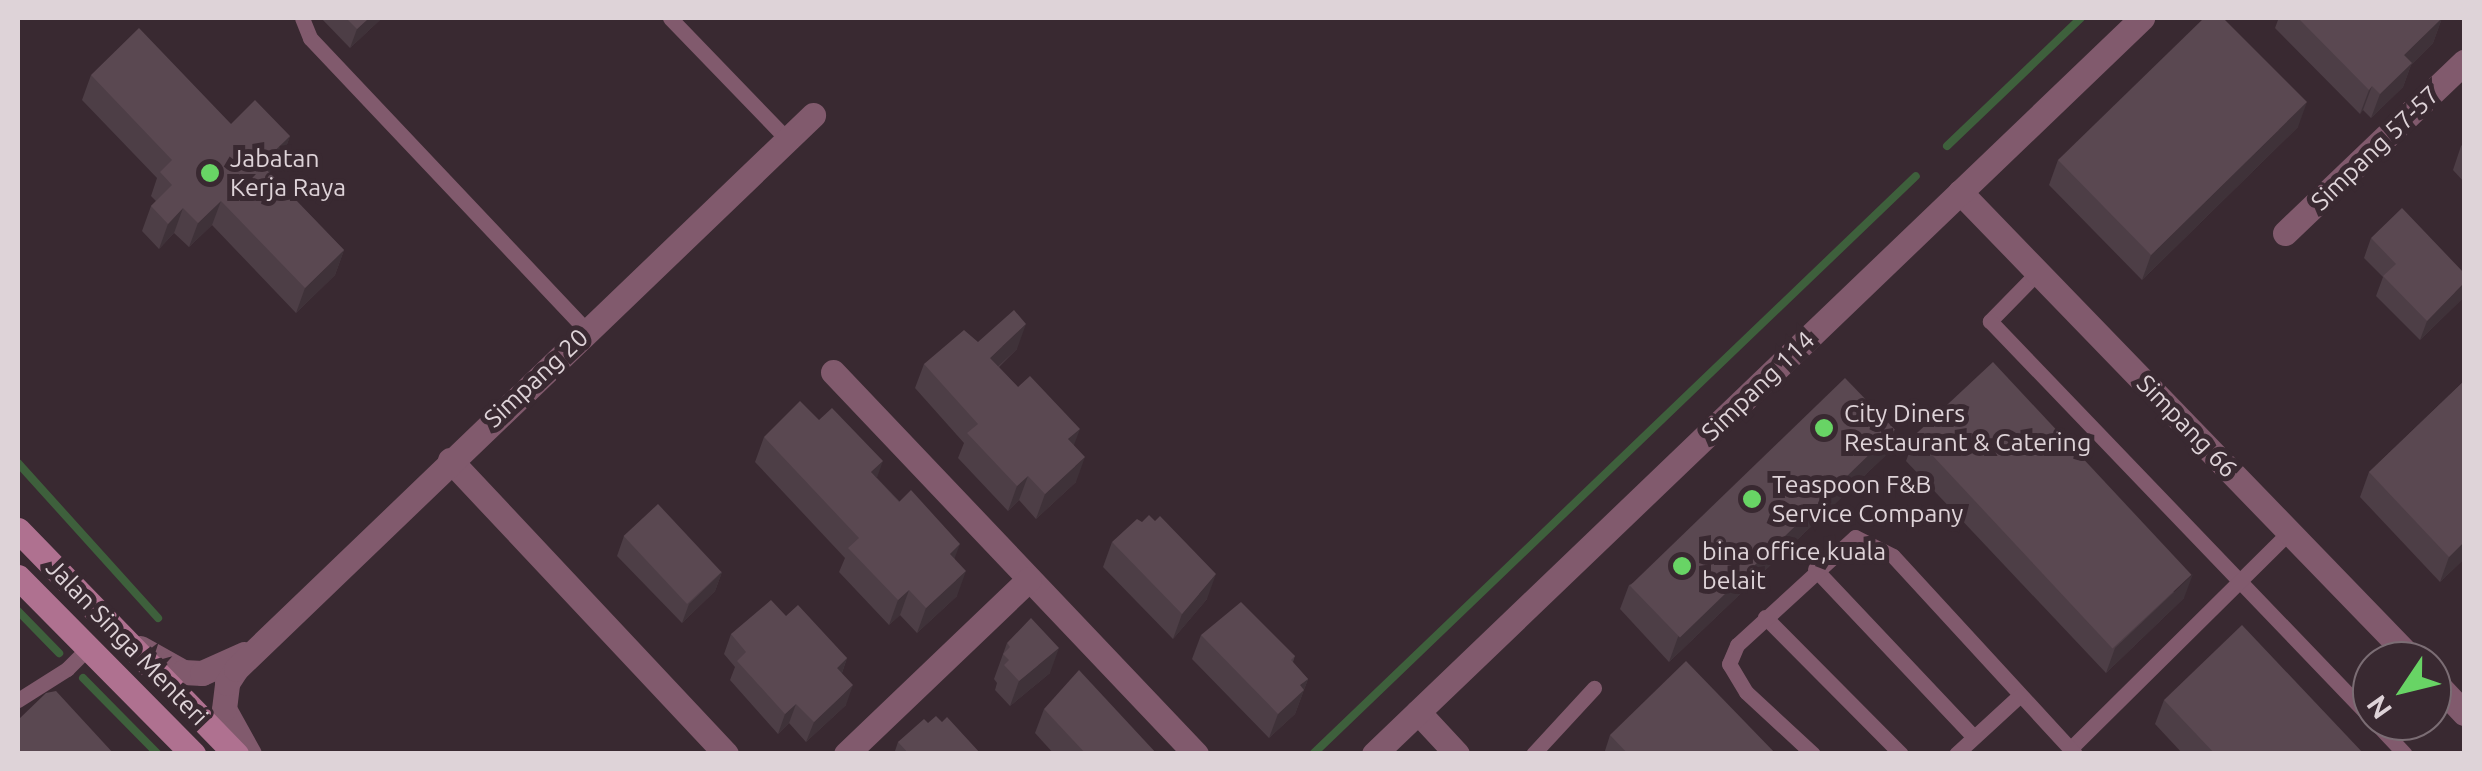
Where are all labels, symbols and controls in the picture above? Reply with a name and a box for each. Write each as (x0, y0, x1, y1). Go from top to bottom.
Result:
street label: Simpang 57-57 (2305, 79, 2445, 217)
place label: Jabatan Kerja Raya (230, 144, 346, 203)
marker: Jabatan Kerja Raya (199, 162, 221, 184)
street label: Simpang 20 (478, 322, 594, 434)
street label: Simpang 114 (1695, 325, 1821, 447)
street label: Simpang 66 (2131, 369, 2243, 483)
place label: City Diners Restaurant & Catering (1844, 399, 2091, 458)
marker: City Diners Restaurant & Catering (1813, 417, 1835, 439)
place label: Teaspoon F&B Service Company (1772, 470, 1963, 529)
marker: Teaspoon F&B Service Company (1741, 488, 1763, 510)
place label: bina office,kuala belait (1702, 537, 1886, 596)
street label: Jalan Singa Menteri (40, 552, 214, 732)
marker: bina office,kuala belait (1671, 555, 1693, 577)
north arrow (2352, 641, 2452, 741)
text: N (2360, 690, 2397, 725)

